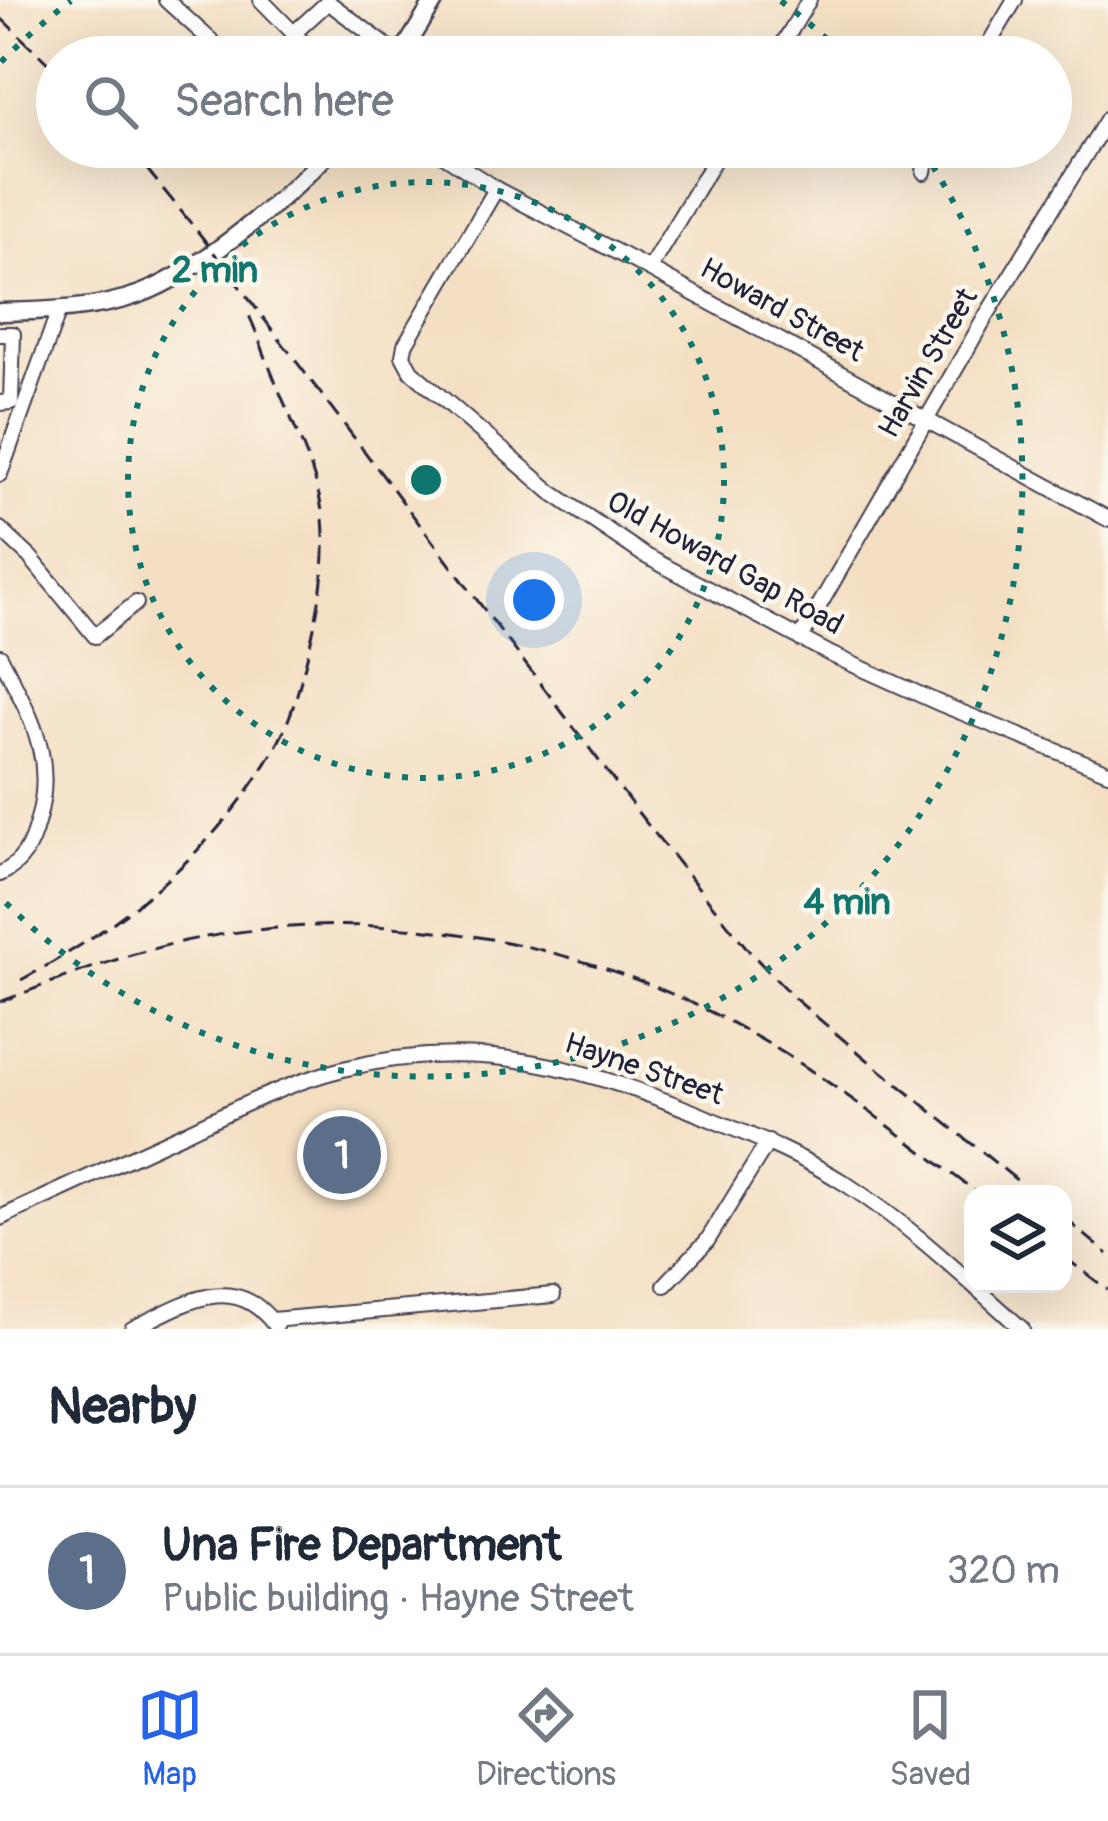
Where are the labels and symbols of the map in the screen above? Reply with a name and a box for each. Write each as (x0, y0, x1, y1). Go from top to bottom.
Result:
text: 2 min (172, 248, 258, 293)
street label: Howard Street (694, 250, 871, 371)
street label: Harvin Street (870, 281, 986, 445)
centre of rings (405, 459, 447, 501)
street label: Old Howard Gap Road (600, 483, 850, 643)
your location (504, 570, 564, 630)
text: 4 min (803, 880, 891, 925)
street label: Hayne Street (560, 1025, 729, 1114)
pin: 1 (303, 1110, 381, 1200)

